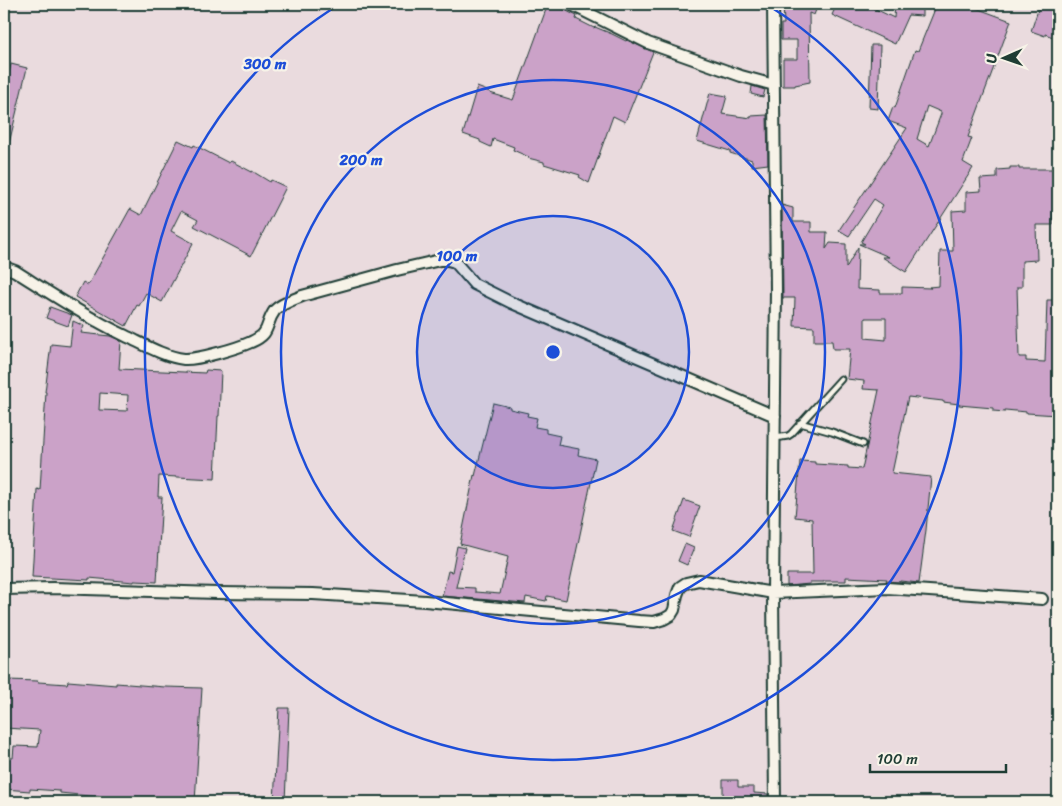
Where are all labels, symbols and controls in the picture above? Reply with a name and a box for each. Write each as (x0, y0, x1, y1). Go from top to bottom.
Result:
north arrow (980, 32, 1030, 82)
text: 300 m (243, 51, 287, 77)
text: U (979, 53, 1004, 64)
text: 200 m (338, 147, 383, 173)
text: 100 m (437, 243, 478, 269)
centre of rings (544, 343, 562, 361)
scale bar (870, 741, 1006, 773)
text: 100 m (877, 746, 918, 772)

